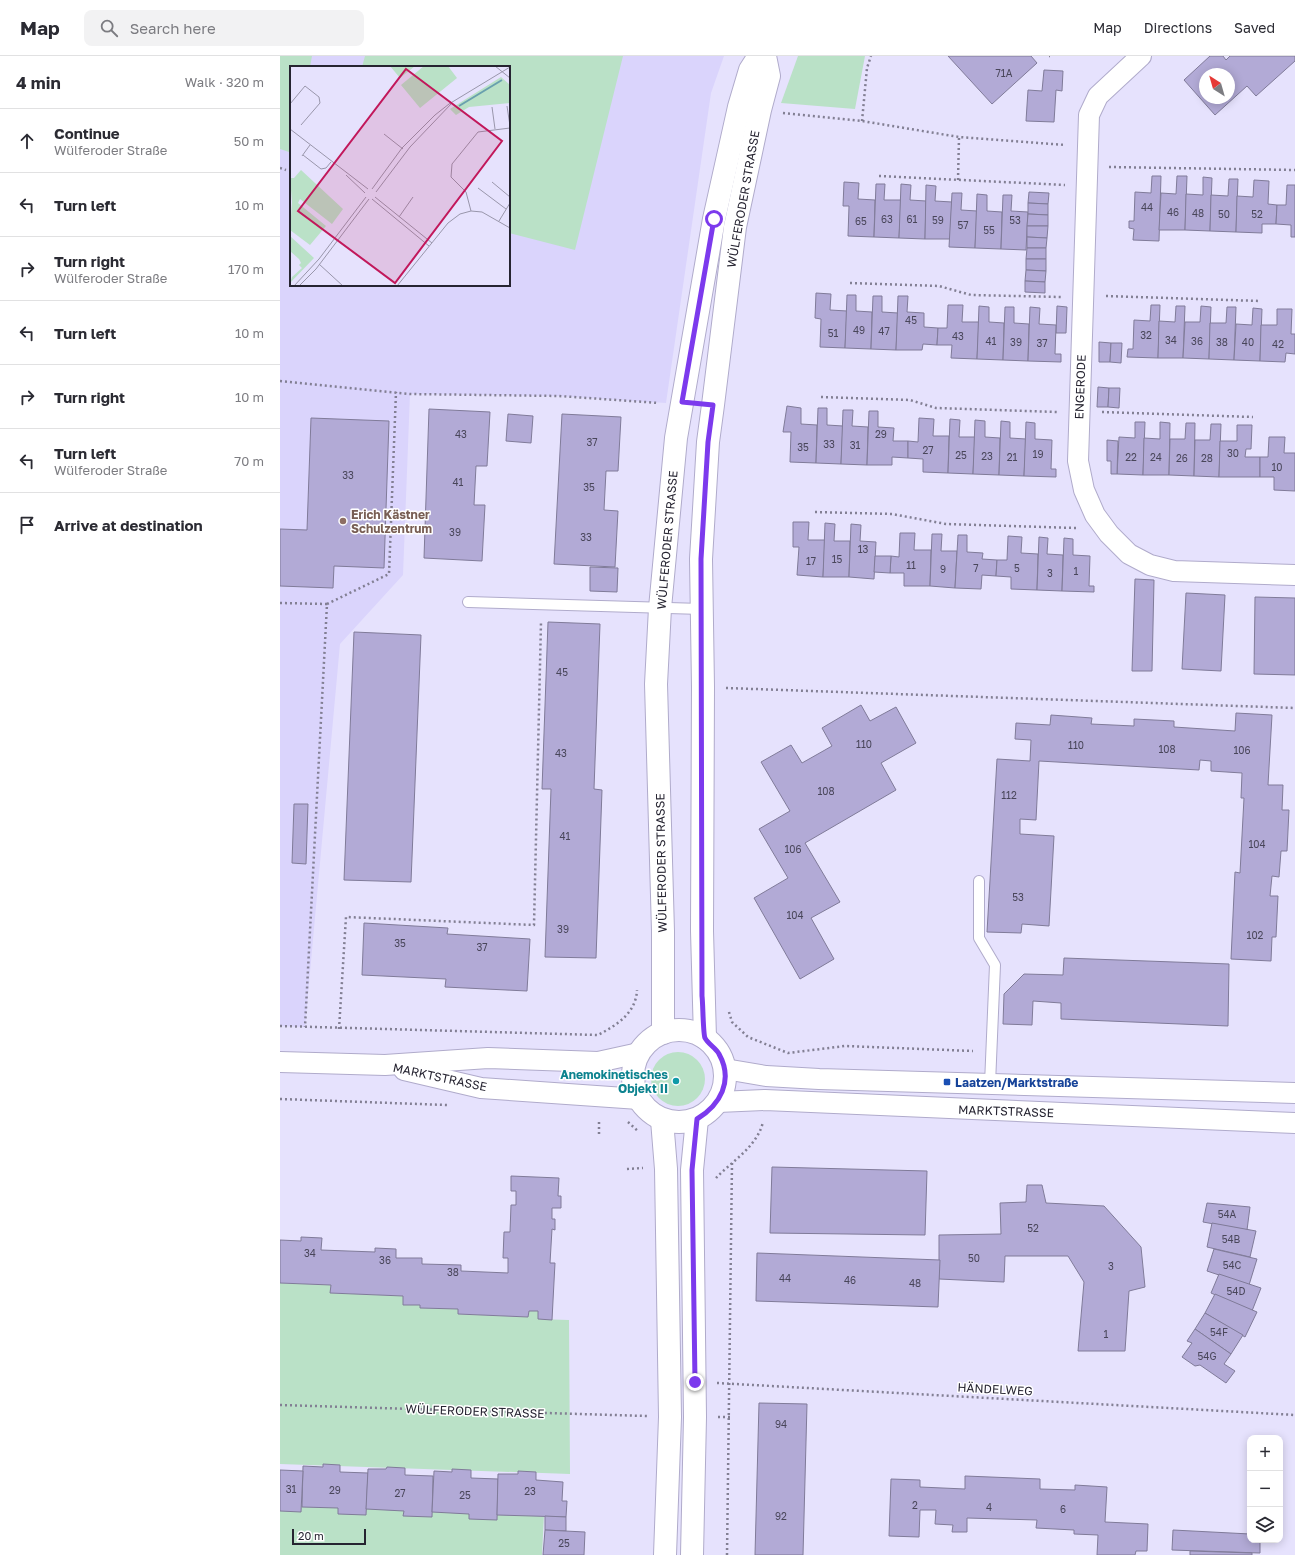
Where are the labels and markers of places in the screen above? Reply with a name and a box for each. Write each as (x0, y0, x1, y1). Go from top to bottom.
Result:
place label: Erich Kästner Schulzentrum (351, 507, 432, 536)
marker: Erich Kästner Schulzentrum (338, 516, 348, 526)
place label: Anemokinetisches Objekt II (560, 1067, 668, 1096)
place label: Laatzen/Marktstraße (955, 1075, 1078, 1090)
marker: Anemokinetisches Objekt II (671, 1076, 681, 1086)
marker: Laatzen/Marktstraße (942, 1077, 952, 1087)

